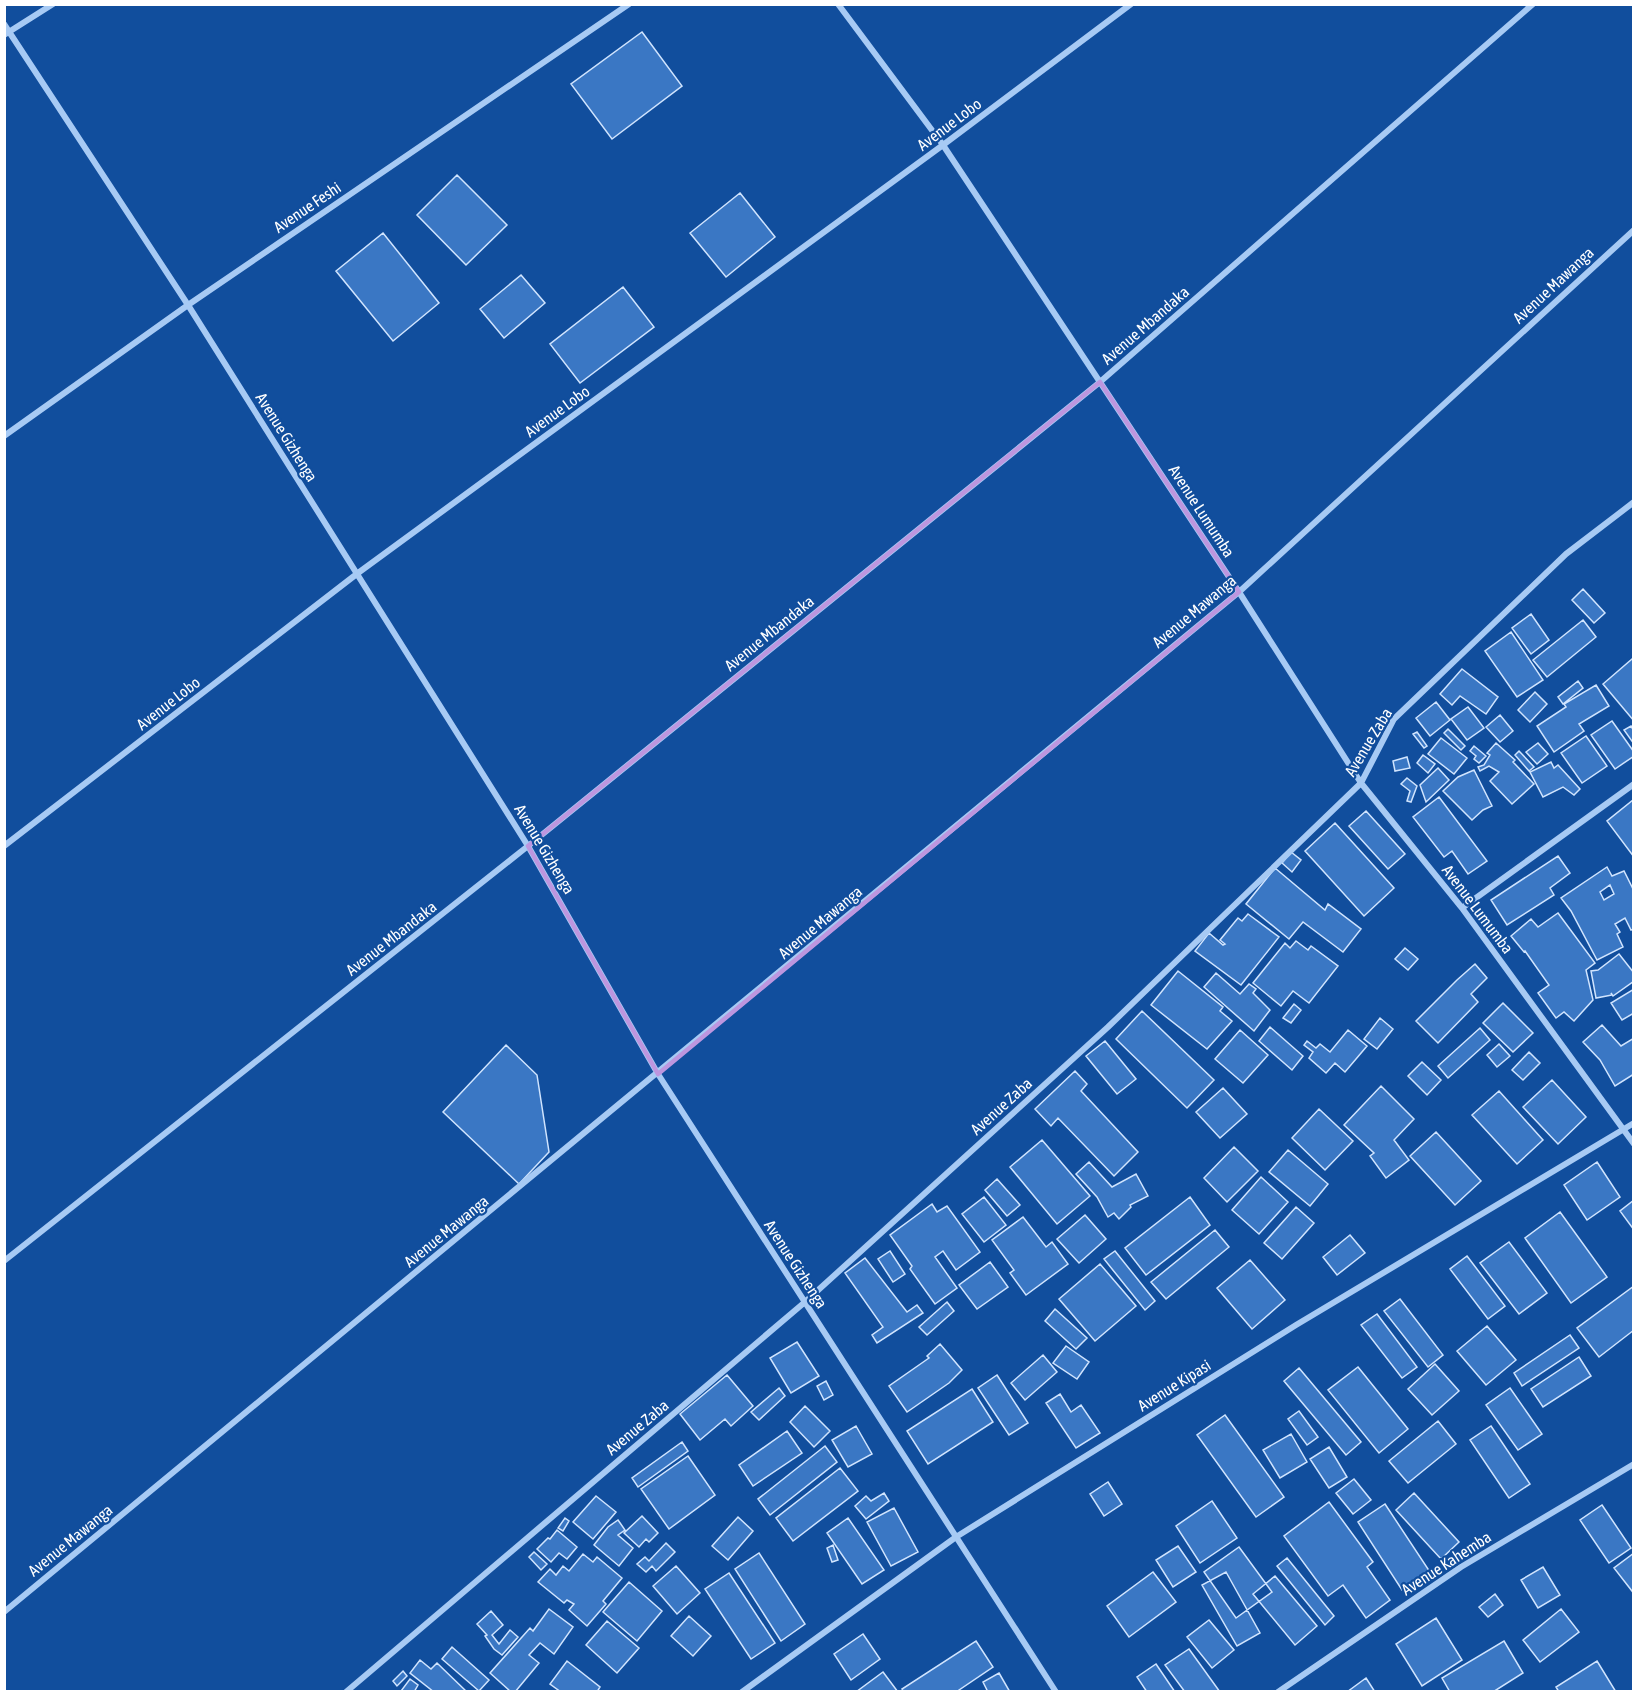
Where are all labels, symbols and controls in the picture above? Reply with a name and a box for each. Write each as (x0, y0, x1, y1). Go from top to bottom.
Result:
street label: Avenue Lobo (914, 94, 984, 154)
street label: Avenue Feshi (270, 178, 344, 236)
street label: Avenue Mawanga (1509, 243, 1598, 328)
street label: Avenue Mbandaka (1098, 282, 1192, 368)
street label: Avenue Lobo (521, 382, 593, 440)
street label: Avenue Gizhenga (252, 389, 321, 485)
street label: Avenue Lumumba (1166, 462, 1238, 560)
street label: Avenue Mawanga (1149, 571, 1240, 652)
street label: Avenue Mbandaka (721, 592, 817, 674)
street label: Avenue Lobo (133, 673, 203, 733)
street label: Avenue Zaba (1341, 705, 1395, 779)
street label: Avenue Gizhenga (510, 801, 579, 898)
street label: Avenue Lumumba (1439, 861, 1517, 957)
street label: Avenue Mawanga (775, 882, 866, 963)
street label: Avenue Mbandaka (342, 897, 440, 979)
street label: Avenue Zaba (967, 1074, 1035, 1138)
street label: Avenue Mawanga (400, 1192, 492, 1271)
street label: Avenue Gizhenga (760, 1217, 831, 1312)
street label: Avenue Kipasi (1134, 1356, 1214, 1415)
street label: Avenue Zaba (602, 1396, 672, 1458)
street label: Avenue Mawanga (24, 1501, 116, 1580)
street label: Avenue Kahemba (1398, 1527, 1494, 1599)

